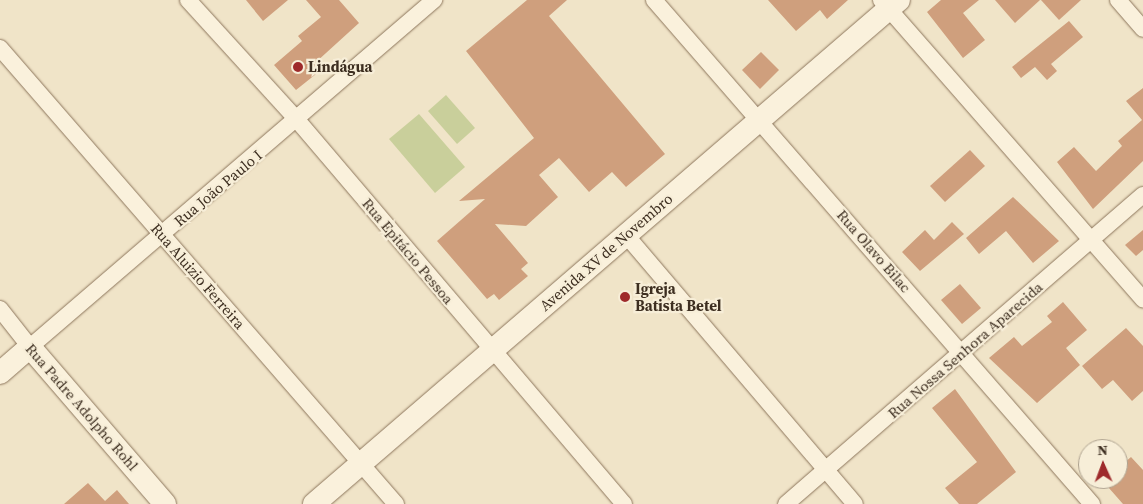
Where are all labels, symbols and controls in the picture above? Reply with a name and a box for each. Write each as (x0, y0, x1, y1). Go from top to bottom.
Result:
place label: Lindágua (308, 58, 373, 76)
marker: Lindágua (292, 61, 304, 73)
street label: Rua João Paulo I (170, 146, 266, 230)
street label: Avenida XV de Novembro (536, 189, 676, 315)
street label: Rua Epitácio Pessoa (359, 194, 457, 308)
street label: Rua Olavo Bilac (833, 206, 915, 296)
street label: Rua Aluizio Ferreira (147, 219, 249, 333)
street label: Rua Nossa Senhora Aparecida (884, 278, 1046, 422)
place label: Igreja Batista Betel (635, 279, 722, 314)
marker: Igreja Batista Betel (619, 291, 631, 303)
street label: Rua Padre Adolpho Rohl (22, 340, 142, 474)
north arrow (1078, 439, 1128, 489)
text: N (1097, 440, 1108, 460)

